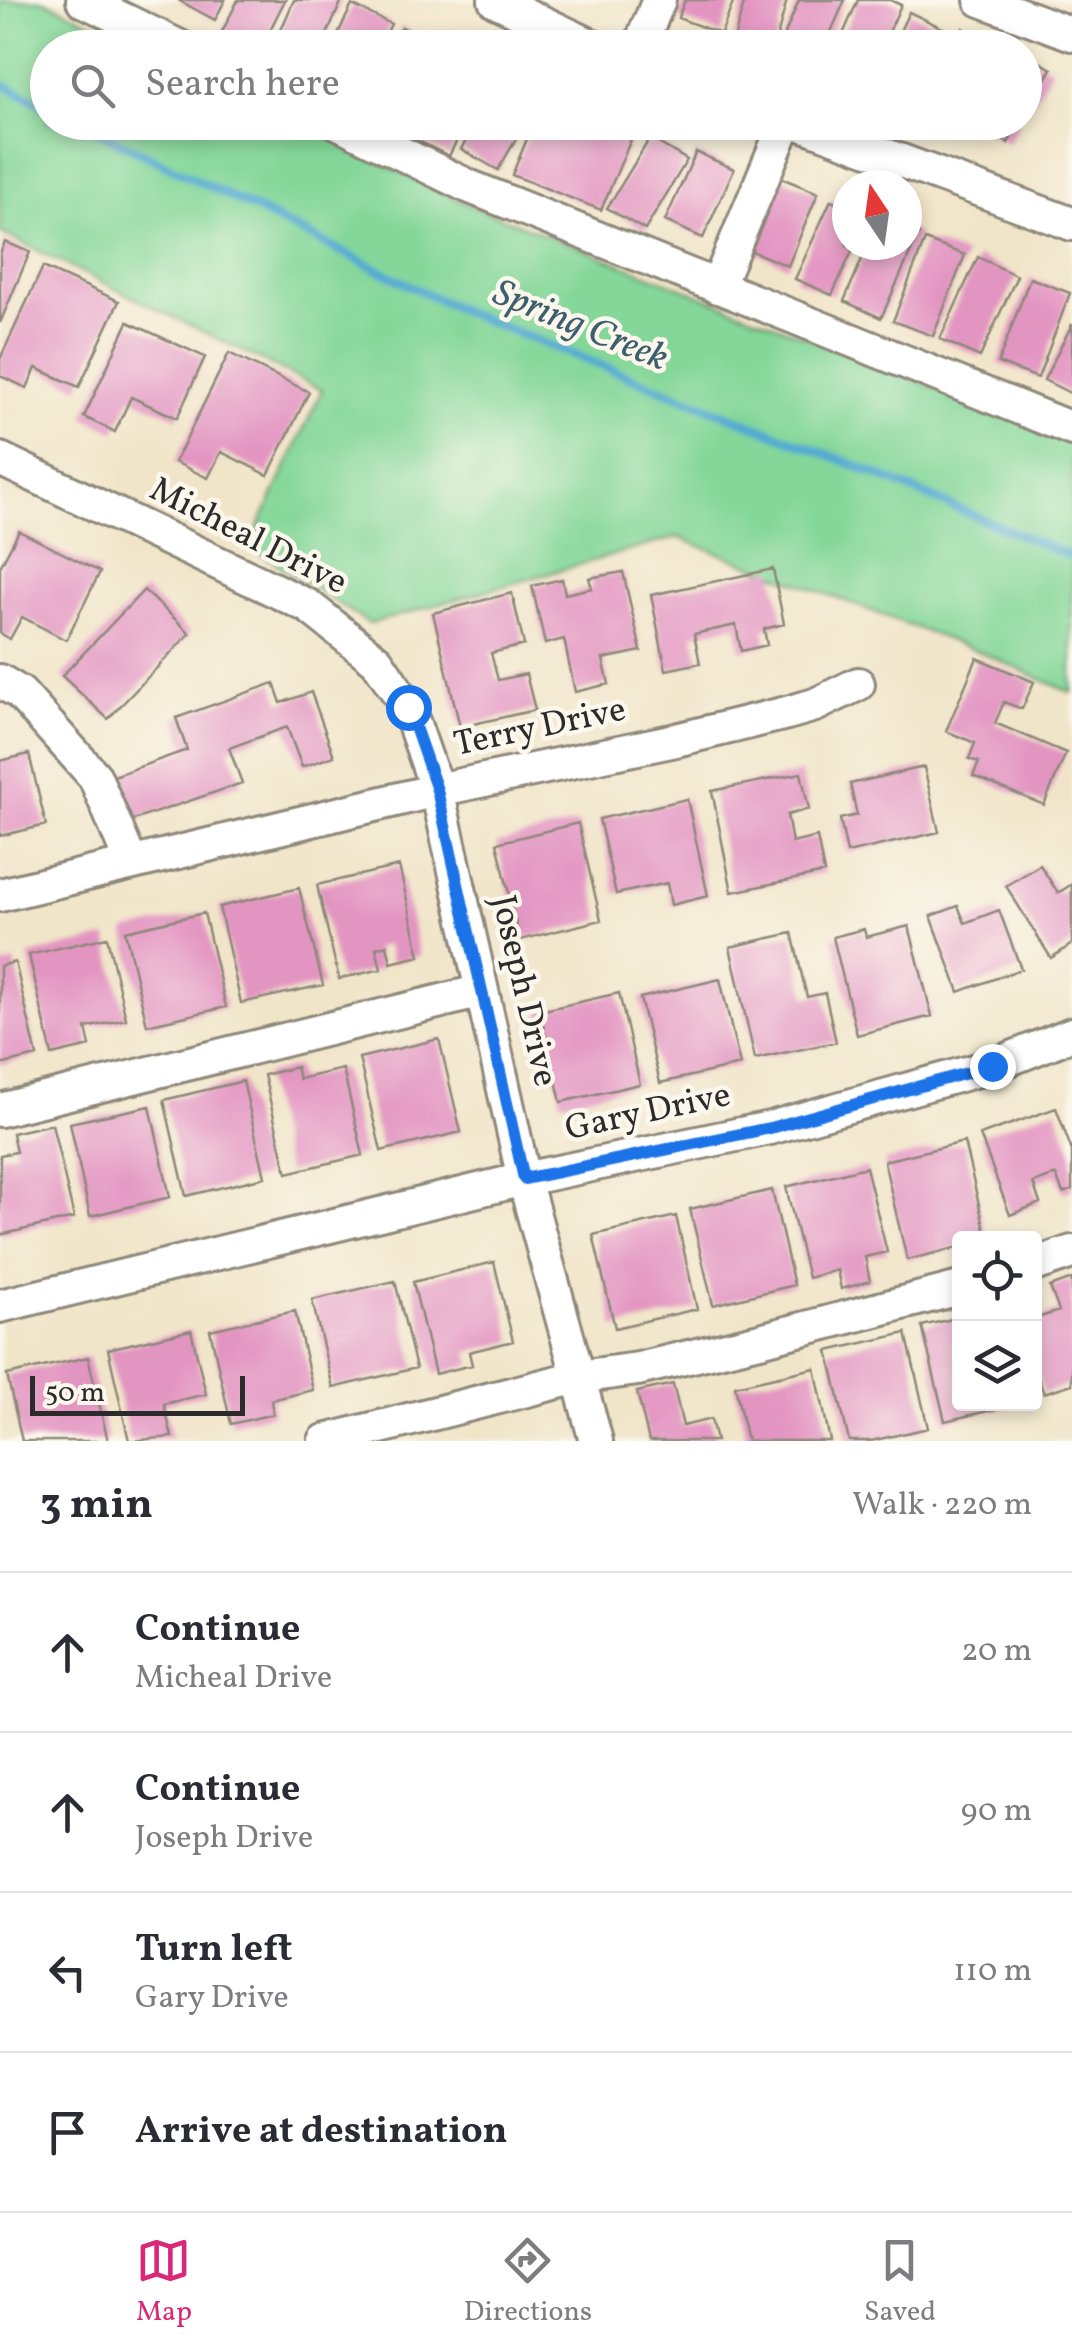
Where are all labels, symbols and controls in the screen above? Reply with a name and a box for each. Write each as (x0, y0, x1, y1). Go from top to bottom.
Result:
search box (30, 30, 1042, 140)
icon: search (65, 58, 120, 113)
text: Search here (145, 59, 340, 112)
north arrow (832, 170, 922, 260)
water label: Spring Creek (484, 268, 676, 386)
street label: Micheal Drive (141, 467, 355, 607)
route start (386, 685, 432, 731)
street label: Terry Drive (450, 686, 630, 770)
street label: Joseph Drive (478, 891, 568, 1091)
route end (970, 1044, 1016, 1090)
street label: Gary Drive (561, 1072, 735, 1154)
map controls (952, 1231, 1042, 1411)
button: locate (952, 1231, 1042, 1321)
button: layers (952, 1321, 1042, 1411)
scale bar (30, 1371, 245, 1416)
text: 50 m (45, 1374, 105, 1413)
text: 3 min (40, 1477, 153, 1536)
text: Walk · 220 m (852, 1484, 1032, 1528)
text: Continue (135, 1604, 300, 1657)
icon: ahead (40, 1625, 95, 1680)
text: 20 m (961, 1630, 1032, 1674)
text: Micheal Drive (135, 1657, 332, 1701)
text: Continue (135, 1764, 300, 1817)
icon: ahead (40, 1785, 95, 1840)
text: 90 m (961, 1790, 1032, 1834)
text: Joseph Drive (135, 1817, 313, 1861)
text: Turn left (135, 1924, 292, 1977)
icon: left (40, 1945, 95, 2000)
text: 110 m (953, 1950, 1032, 1994)
text: Gary Drive (135, 1977, 289, 2021)
icon: arrive (40, 2105, 95, 2160)
text: Arrive at destination (135, 2106, 508, 2159)
tab: Map (136, 2233, 192, 2332)
tab: Directions (464, 2233, 592, 2332)
tab: Saved (864, 2233, 936, 2332)

